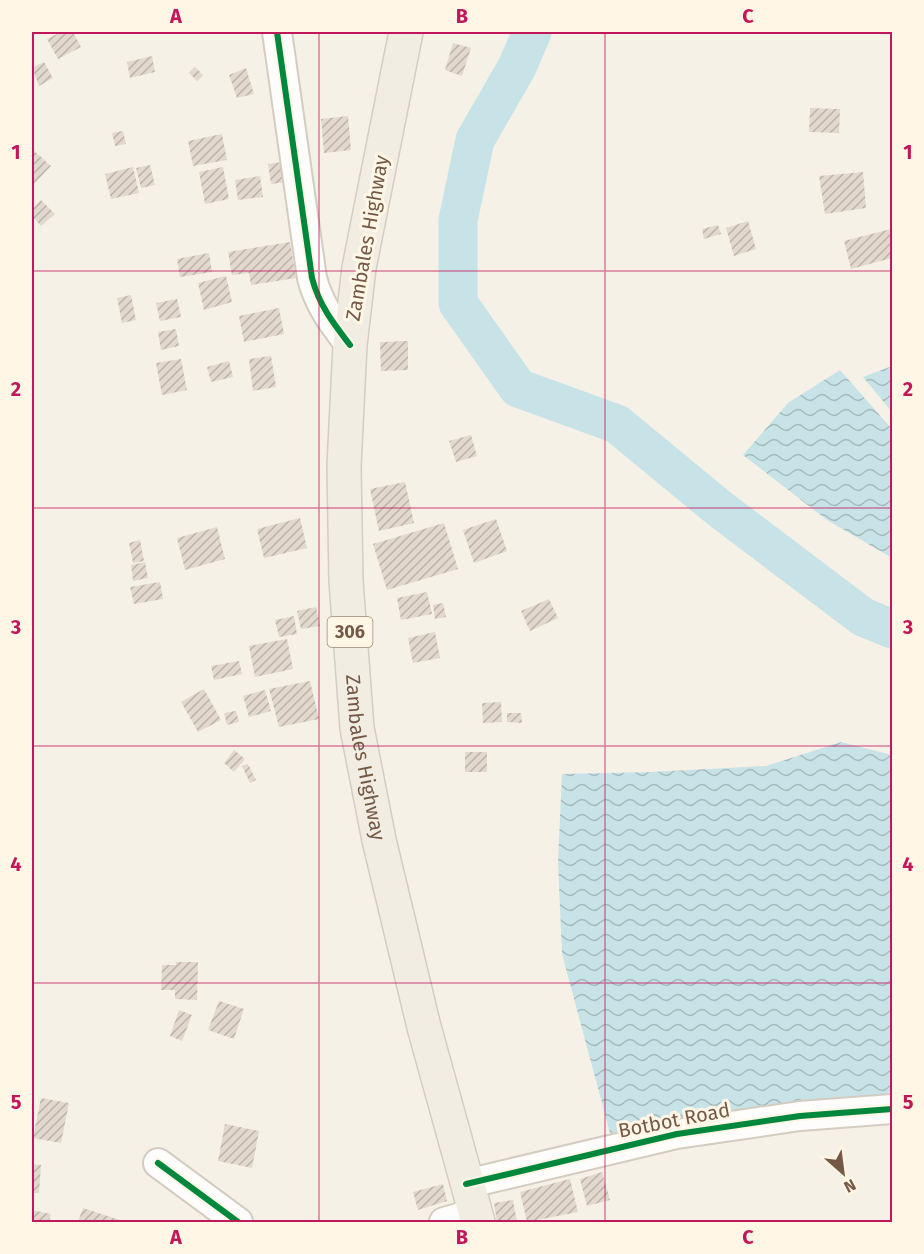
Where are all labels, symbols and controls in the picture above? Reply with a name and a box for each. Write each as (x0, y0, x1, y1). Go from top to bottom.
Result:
text: A (169, 4, 183, 28)
text: B (456, 4, 468, 28)
text: C (742, 4, 754, 28)
text: 1 (11, 140, 21, 164)
text: 1 (903, 140, 913, 164)
street label: Zambales Highway (341, 153, 393, 323)
text: 2 (11, 377, 21, 401)
text: 2 (903, 377, 913, 401)
text: 3 (10, 615, 21, 639)
text: 3 (902, 615, 913, 639)
road number: 306 (328, 617, 372, 647)
street label: Zambales Highway (341, 674, 391, 842)
text: 4 (10, 852, 22, 876)
text: 4 (902, 852, 914, 876)
text: 5 (11, 1090, 22, 1114)
text: 5 (903, 1090, 914, 1114)
street label: Botbot Road (616, 1097, 732, 1143)
north arrow (813, 1143, 873, 1203)
text: N (841, 1175, 859, 1197)
text: A (169, 1225, 183, 1249)
text: B (456, 1225, 468, 1249)
text: C (742, 1225, 754, 1249)

